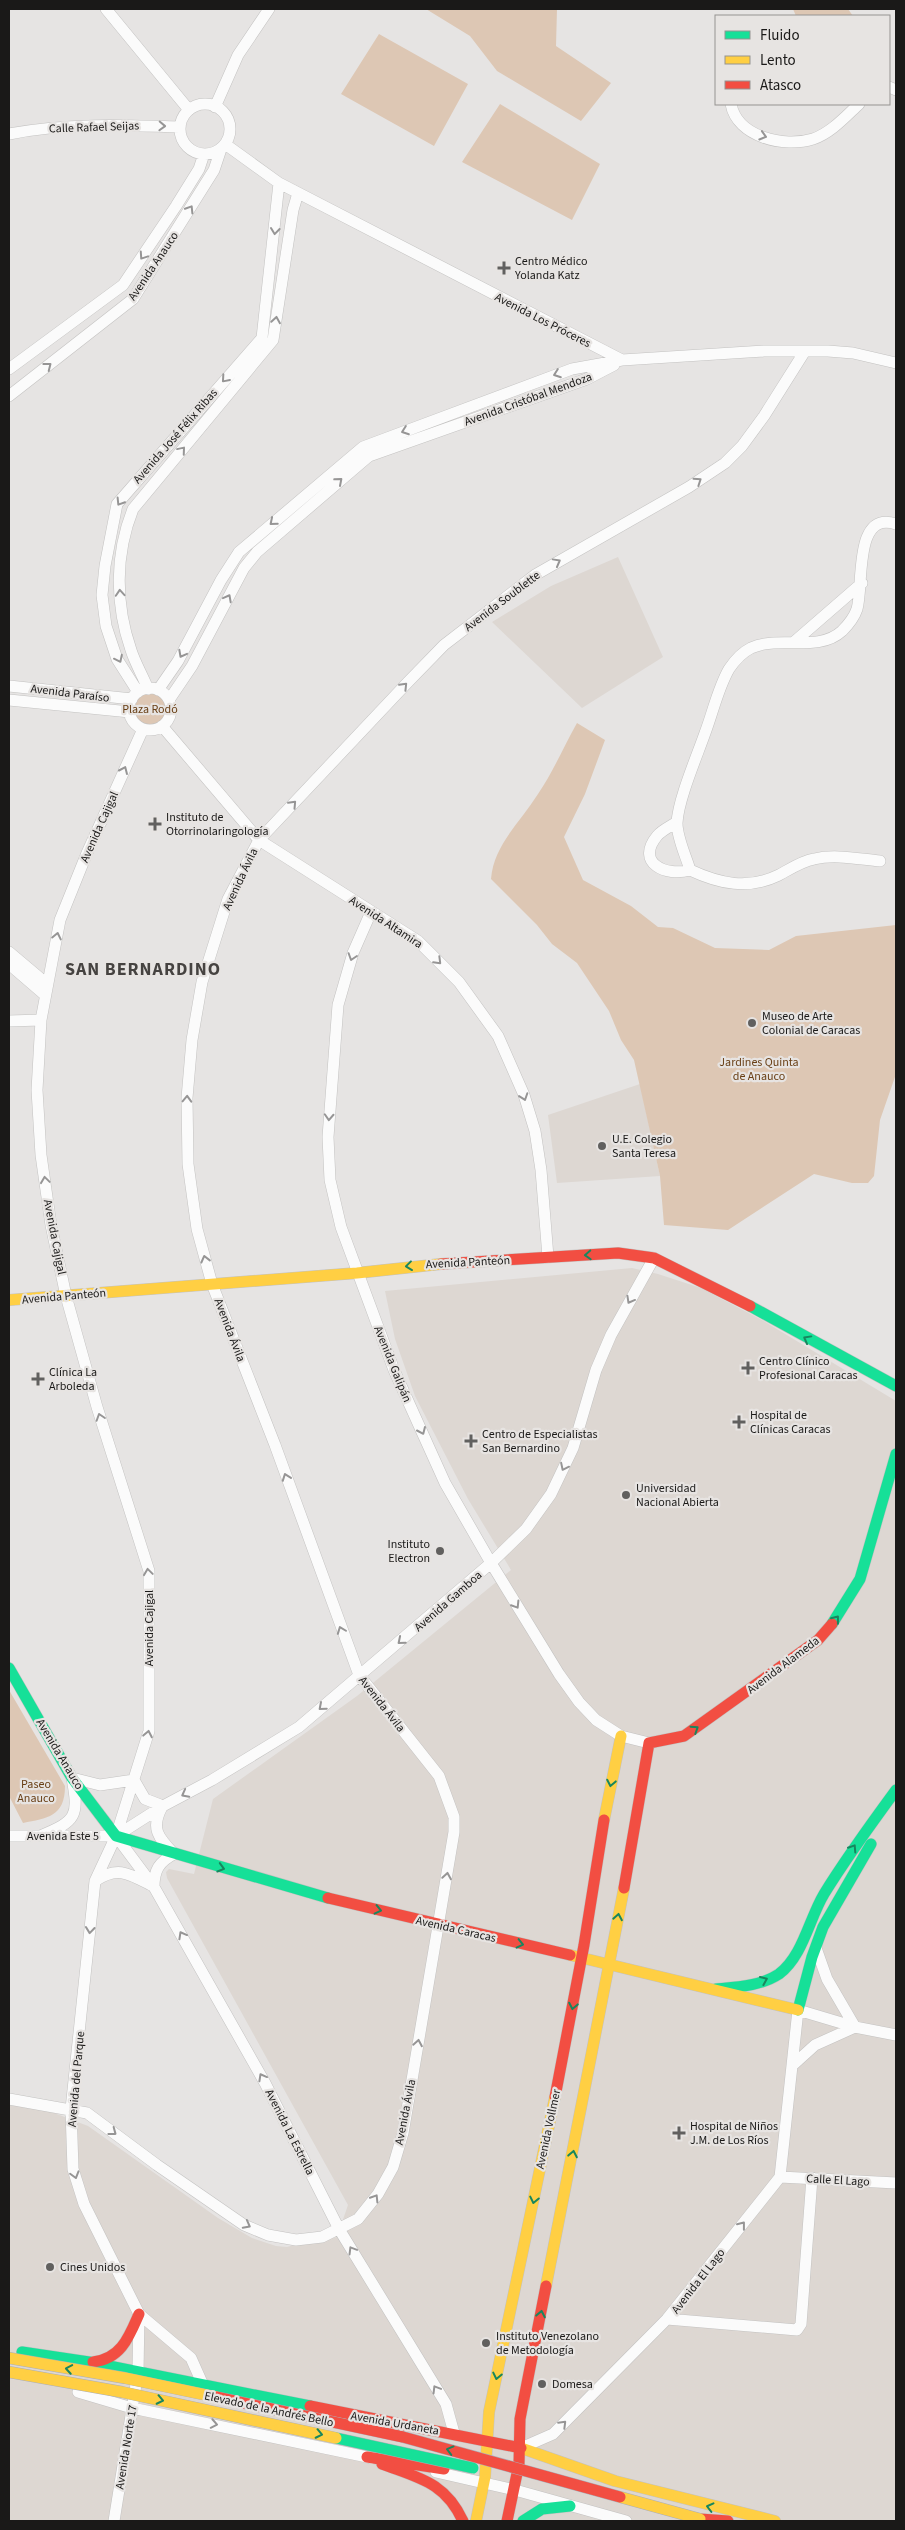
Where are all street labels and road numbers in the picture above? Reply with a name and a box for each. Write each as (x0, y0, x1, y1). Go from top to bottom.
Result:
street label: Calle Rafael Seijas (49, 117, 139, 138)
street label: Avenida Anauco (124, 228, 183, 304)
street label: Avenida Los Próceres (492, 289, 594, 352)
street label: Avenida Cristóbal Mendoza (462, 368, 594, 431)
street label: Avenida José Félix Ribas (129, 385, 221, 488)
street label: Avenida Soublette (461, 567, 544, 636)
street label: Avenida Paraíso (30, 680, 110, 707)
street label: Avenida Cajigal (76, 789, 123, 866)
street label: Avenida Ávila (219, 845, 262, 913)
street label: Avenida Altamira (346, 892, 426, 953)
street label: Avenida Cajigal (39, 1198, 70, 1276)
street label: Avenida Panteón (425, 1252, 511, 1273)
street label: Avenida Panteón (21, 1284, 107, 1309)
street label: Avenida Ávila (210, 1296, 249, 1364)
street label: Avenida Galipán (369, 1323, 416, 1405)
street label: Avenida Gamboa (411, 1567, 486, 1636)
street label: Avenida Cajigal (141, 1590, 158, 1666)
street label: Avenida Alameda (744, 1632, 823, 1698)
street label: Avenida Ávila (354, 1673, 409, 1736)
street label: Avenida Anauco (32, 1716, 87, 1793)
street label: Avenida Este 5 (27, 1828, 99, 1845)
street label: Avenida Caracas (414, 1912, 498, 1947)
street label: Avenida del Parque (64, 2030, 89, 2128)
street label: Avenida Ávila (391, 2078, 420, 2146)
street label: Avenida La Estrella (261, 2086, 319, 2178)
street label: Avenida Vollmer (532, 2087, 565, 2171)
street label: Calle El Lago (806, 2170, 870, 2191)
street label: Avenida El Lago (667, 2245, 729, 2318)
street label: Elevado de la Andrés Bello (203, 2387, 335, 2431)
street label: Avenida Norte 17 (111, 2404, 142, 2490)
street label: Avenida Urdaneta (349, 2407, 440, 2440)

